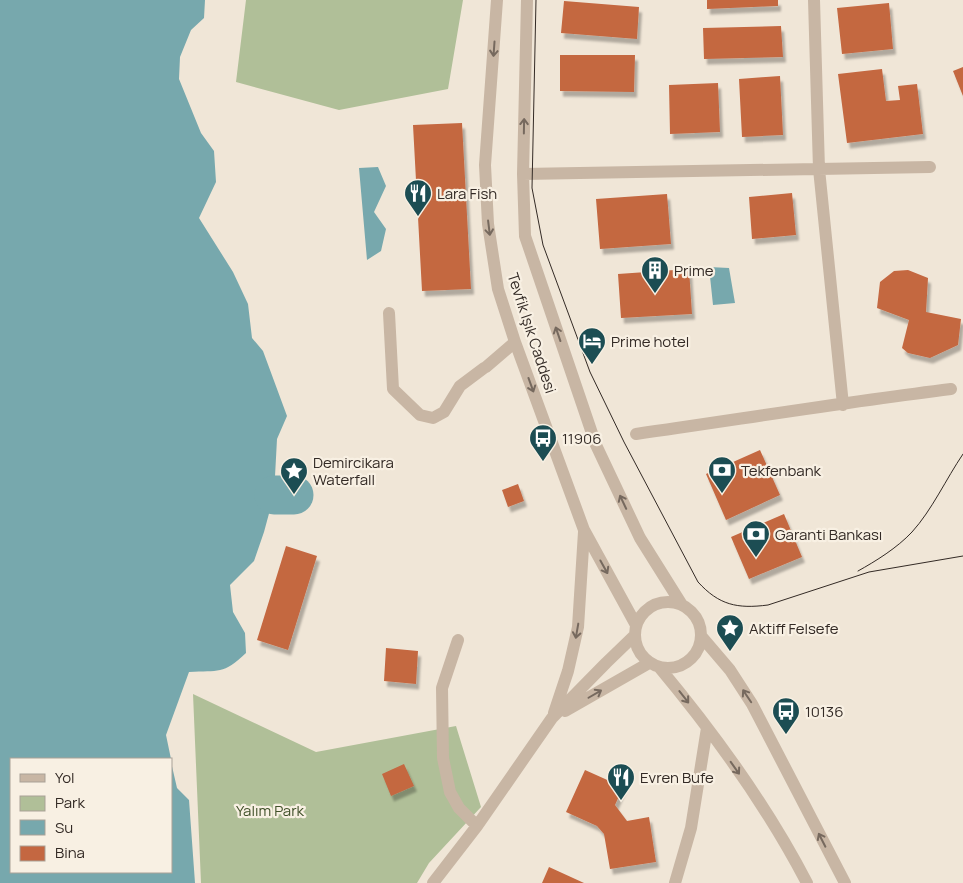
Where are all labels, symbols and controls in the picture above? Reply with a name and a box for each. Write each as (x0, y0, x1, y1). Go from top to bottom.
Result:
one-way arrow (489, 40, 498, 56)
one-way arrow (519, 118, 529, 134)
restaurant icon: Lara Fish (403, 178, 433, 217)
place label: Lara Fish (437, 183, 497, 204)
one-way arrow (484, 220, 494, 236)
building icon: Prime (640, 255, 670, 294)
place label: Prime (674, 260, 714, 281)
street label: Tevfik Işık Caddesi (503, 270, 561, 396)
hotel icon: Prime hotel (577, 326, 607, 365)
one-way arrow (553, 327, 563, 343)
place label: Prime hotel (611, 331, 689, 352)
one-way arrow (527, 376, 536, 392)
bus stop icon: 11906 (528, 423, 558, 462)
place label: 11906 (562, 428, 601, 449)
place label: Demircikara Waterfall (313, 452, 394, 490)
bank icon: Tekfenbank (707, 455, 737, 494)
place icon: Demircikara Waterfall (279, 456, 309, 495)
place label: Tekfenbank (741, 460, 822, 481)
one-way arrow (618, 495, 628, 510)
bank icon: Garanti Bankası (741, 519, 771, 558)
place label: Garanti Bankası (775, 524, 882, 545)
one-way arrow (600, 560, 610, 574)
place icon: Aktiff Felsefe (715, 613, 745, 652)
place label: Aktiff Felsefe (749, 618, 839, 639)
one-way arrow (571, 623, 581, 639)
one-way arrow (587, 688, 601, 698)
one-way arrow (742, 689, 752, 703)
one-way arrow (678, 690, 689, 703)
bus stop icon: 10136 (771, 696, 801, 735)
place label: 10136 (805, 701, 843, 722)
legend (10, 758, 172, 873)
one-way arrow (730, 760, 740, 774)
restaurant icon: Evren Bufe (606, 762, 636, 801)
text: Yol (55, 767, 75, 788)
place label: Evren Bufe (640, 767, 714, 788)
text: Park (55, 792, 85, 813)
park label: Yalım Park (236, 800, 305, 821)
text: Su (55, 817, 73, 838)
one-way arrow (817, 832, 827, 847)
text: Bina (55, 842, 85, 863)

